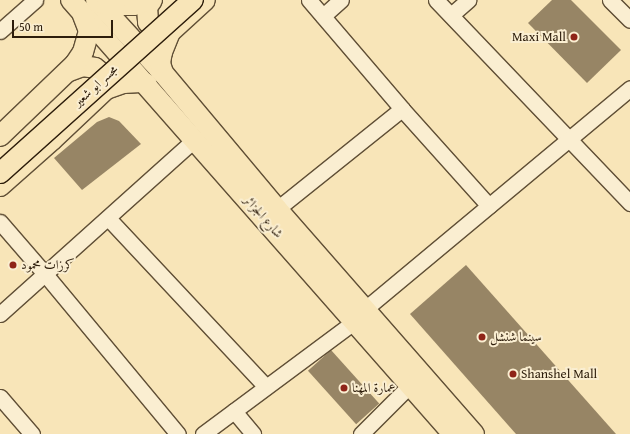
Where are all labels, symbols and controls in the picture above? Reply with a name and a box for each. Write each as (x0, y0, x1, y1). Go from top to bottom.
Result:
scale bar (14, 12, 115, 38)
text: 50 m (19, 18, 43, 35)
place label: Maxi Mall (512, 29, 566, 45)
marker: Maxi Mall (569, 32, 579, 42)
street label: مجسر ابو شعير (70, 62, 122, 110)
street label: شارع الجزائر (240, 192, 286, 242)
place label: كرزات محمود (21, 257, 75, 273)
marker: كرزات محمود (8, 260, 18, 270)
place label: سينما شنشل (490, 329, 542, 345)
marker: سينما شنشل (477, 332, 487, 342)
place label: Shanshel Mall (521, 366, 597, 382)
marker: Shanshel Mall (508, 369, 518, 379)
place label: عمارة المهنا (352, 380, 396, 396)
marker: عمارة المهنا (339, 383, 349, 393)

